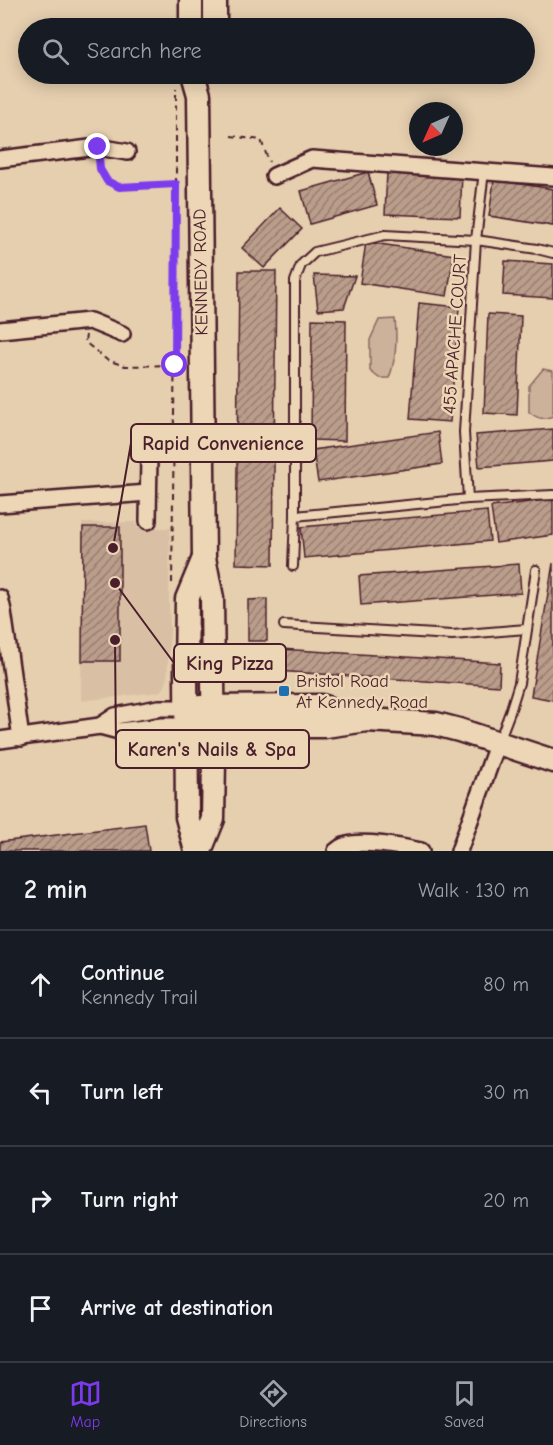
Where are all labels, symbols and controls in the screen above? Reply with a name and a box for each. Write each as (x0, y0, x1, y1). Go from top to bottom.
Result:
search box (18, 18, 535, 84)
icon: search (39, 35, 72, 68)
text: Search here (87, 38, 202, 64)
north arrow (409, 102, 463, 156)
route end (84, 133, 110, 159)
street label: KENNEDY ROAD (189, 208, 213, 336)
street label: 455 APACHE COURT (439, 253, 471, 415)
route start (161, 351, 187, 377)
callout: Rapid Convenience (131, 424, 316, 462)
text: Rapid Convenience (142, 432, 304, 455)
callout: King Pizza (174, 644, 286, 682)
text: King Pizza (186, 652, 274, 675)
place label: Bristol Road At Kennedy Road (296, 671, 428, 713)
marker: Bristol Road At Kennedy Road (277, 684, 291, 698)
callout: Karen's Nails & Spa (116, 730, 309, 768)
text: Karen's Nails & Spa (128, 738, 296, 761)
text: 2 min (24, 875, 87, 905)
text: Walk · 130 m (418, 879, 529, 902)
text: Continue (81, 960, 164, 986)
icon: ahead (24, 968, 57, 1001)
text: 80 m (483, 973, 529, 996)
text: Kennedy Trail (81, 986, 198, 1009)
icon: left (24, 1076, 57, 1109)
text: Turn left (81, 1079, 163, 1105)
text: 30 m (483, 1081, 529, 1104)
icon: right (24, 1184, 57, 1217)
text: Turn right (81, 1187, 178, 1213)
text: 20 m (483, 1189, 529, 1212)
icon: arrive (24, 1292, 57, 1325)
text: Arrive at destination (81, 1295, 273, 1321)
tab: Map (69, 1377, 102, 1431)
tab: Directions (239, 1377, 307, 1431)
tab: Saved (444, 1377, 484, 1431)

